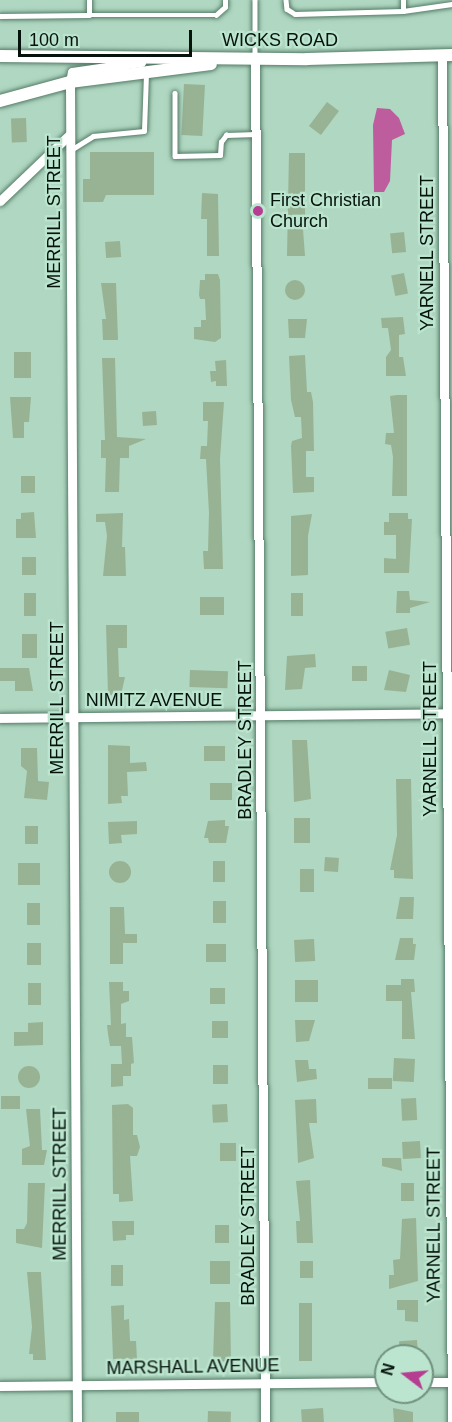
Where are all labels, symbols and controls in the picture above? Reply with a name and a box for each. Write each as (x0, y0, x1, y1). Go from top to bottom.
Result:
scale bar (21, 18, 195, 56)
street label: WICKS ROAD (222, 29, 338, 51)
text: 100 m (29, 30, 79, 50)
street label: MERRILL STREET (43, 135, 65, 289)
street label: YARNELL STREET (416, 175, 438, 331)
place label: First Christian Church (270, 190, 381, 232)
marker: First Christian Church (251, 204, 265, 218)
street label: MERRILL STREET (46, 621, 68, 775)
street label: BRADLEY STREET (234, 660, 256, 820)
street label: YARNELL STREET (419, 661, 441, 817)
street label: NIMITZ AVENUE (85, 689, 223, 711)
street label: MERRILL STREET (49, 1107, 71, 1261)
street label: BRADLEY STREET (237, 1146, 259, 1306)
street label: YARNELL STREET (423, 1147, 445, 1303)
north arrow (374, 1344, 434, 1404)
street label: MARSHALL AVENUE (105, 1355, 281, 1379)
text: N (378, 1362, 398, 1377)

